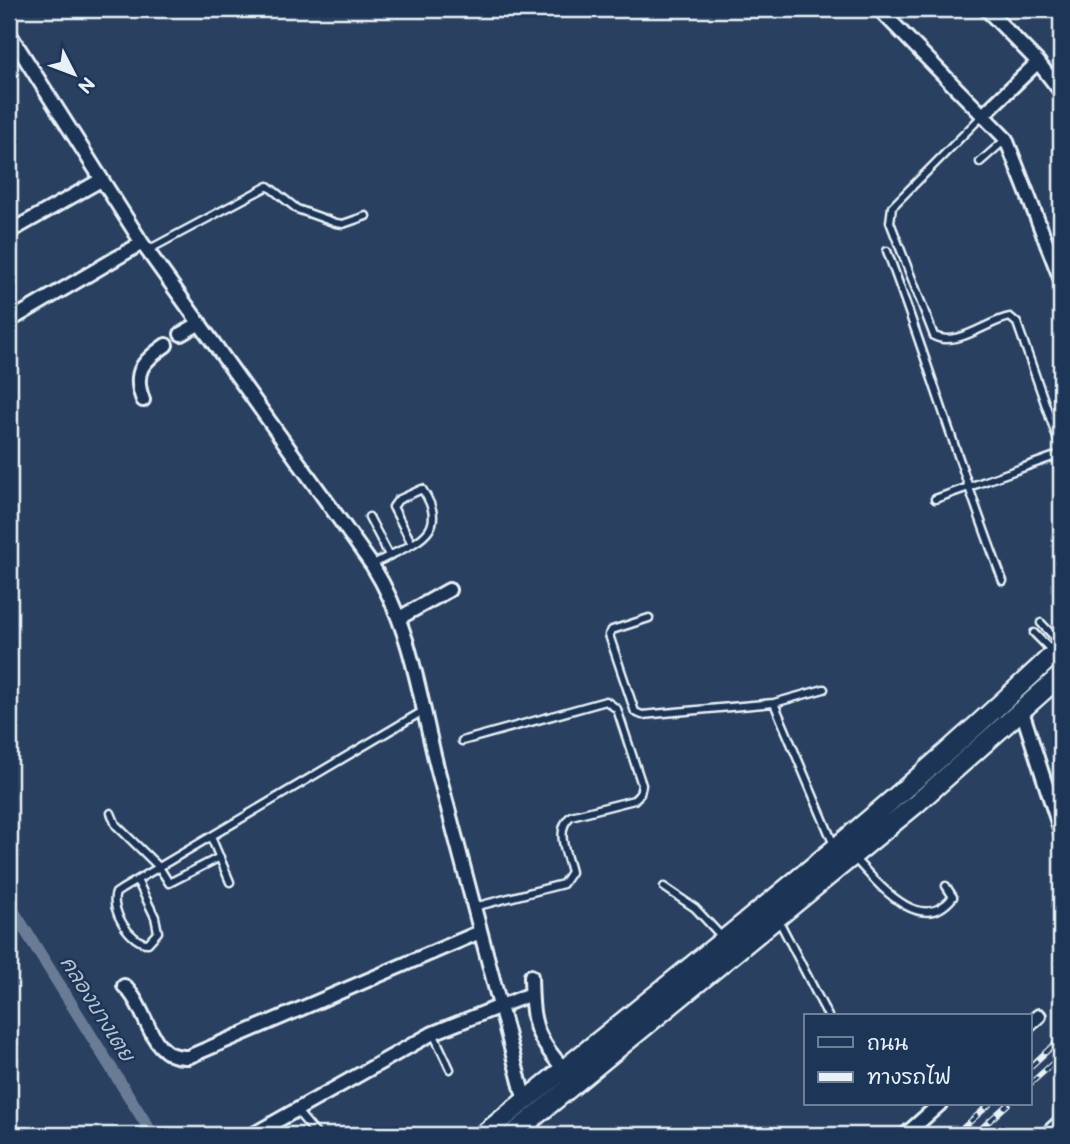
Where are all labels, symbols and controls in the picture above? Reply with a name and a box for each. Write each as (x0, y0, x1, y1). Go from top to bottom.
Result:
north arrow (38, 38, 108, 108)
text: N (72, 71, 99, 97)
water label: คลองบางเตย (55, 952, 141, 1068)
legend (804, 1014, 1032, 1106)
text: ถนน (867, 1031, 908, 1056)
text: ทางรถไฟ (867, 1064, 952, 1090)

